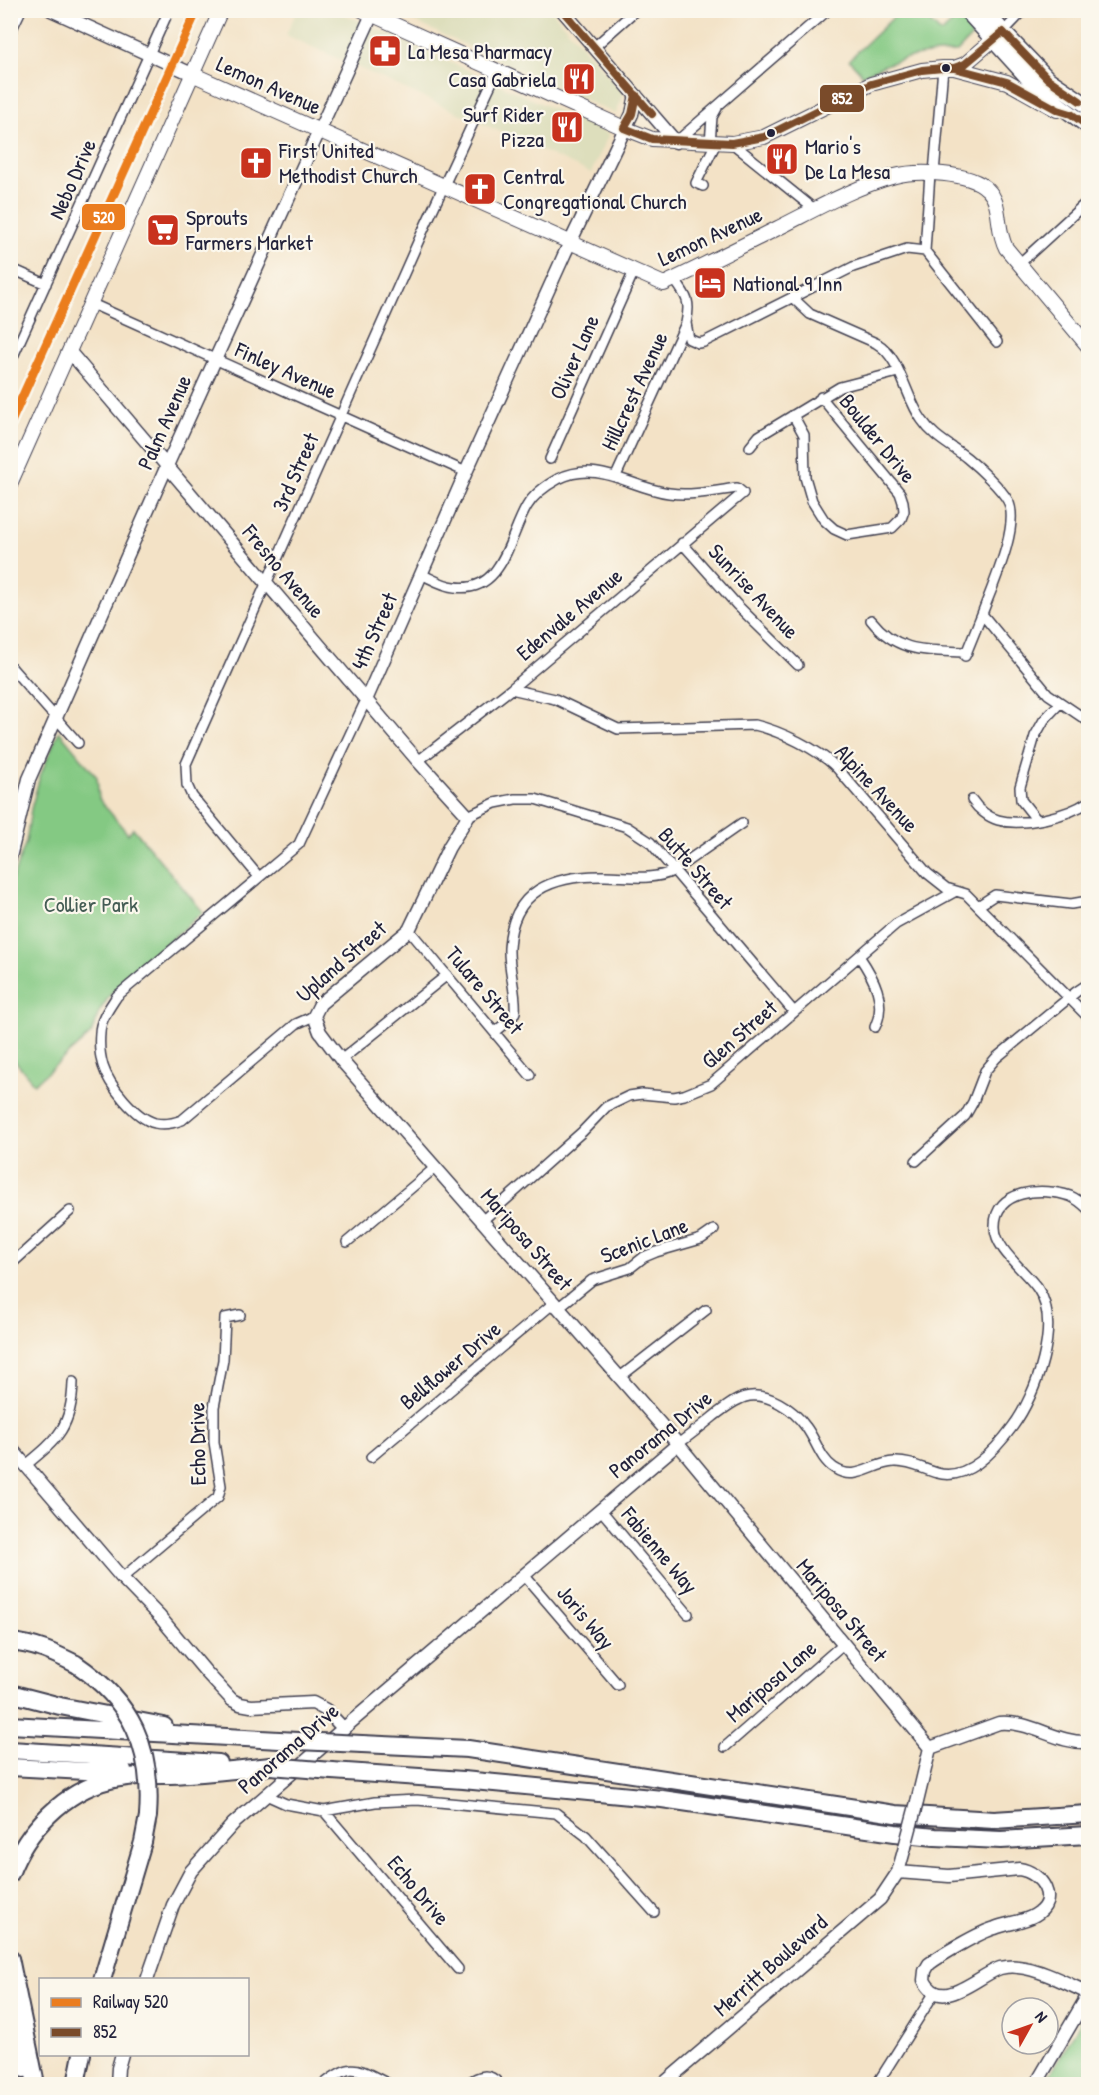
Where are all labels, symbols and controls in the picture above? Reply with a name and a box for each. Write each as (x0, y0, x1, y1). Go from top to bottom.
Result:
pharmacy icon: La Mesa Pharmacy (367, 33, 403, 69)
place label: La Mesa Pharmacy (408, 36, 552, 66)
street label: Lemon Avenue (212, 49, 326, 121)
restaurant icon: Casa Gabriela (561, 61, 597, 97)
unlabelled marker (940, 62, 952, 74)
place label: Casa Gabriela (448, 64, 556, 94)
line badge: 852 (819, 84, 865, 113)
text: 852 (831, 87, 853, 109)
place label: Surf Rider Pizza (463, 99, 545, 154)
restaurant icon: Surf Rider Pizza (549, 109, 585, 145)
unlabelled marker (765, 127, 777, 139)
place label: Mario's De La Mesa (805, 131, 890, 186)
street label: Nebo Drive (41, 134, 103, 224)
place label: First United Methodist Church (278, 135, 417, 190)
restaurant icon: Mario's De La Mesa (764, 141, 800, 177)
church icon: First United Methodist Church (238, 145, 274, 181)
place label: Central Congregational Church (503, 161, 686, 216)
church icon: Central Congregational Church (462, 171, 498, 207)
street label: Lemon Avenue (653, 199, 767, 273)
place label: Sprouts Farmers Market (185, 202, 313, 257)
line badge: 520 (81, 203, 126, 231)
text: 520 (93, 206, 115, 228)
supermarket icon: Sprouts Farmers Market (145, 212, 181, 248)
hotel icon: National 9 Inn (692, 265, 728, 301)
place label: National 9 Inn (733, 268, 842, 298)
street label: Oliver Lane (542, 310, 606, 404)
street label: Hillcrest Avenue (593, 327, 675, 455)
street label: Finley Avenue (230, 334, 342, 406)
street label: Palm Avenue (130, 370, 198, 474)
street label: Boulder Drive (833, 387, 923, 489)
street label: 3rd Street (264, 428, 326, 516)
street label: Fresno Avenue (235, 517, 332, 624)
street label: Sunrise Avenue (702, 537, 806, 645)
street label: Edenvale Avenue (510, 561, 629, 667)
street label: 4th Street (344, 587, 404, 674)
street label: Alpine Avenue (828, 737, 926, 839)
street label: Butte Street (652, 820, 740, 916)
park label: Collier Park (44, 889, 138, 919)
street label: Upland Street (289, 913, 393, 1009)
street label: Tulare Street (439, 939, 531, 1041)
street label: Glen Street (695, 992, 784, 1075)
street label: Mariposa Street (474, 1181, 580, 1297)
street label: Scenic Lane (596, 1210, 692, 1270)
street label: Bellflower Drive (393, 1314, 507, 1416)
street label: Panorama Drive (602, 1383, 718, 1485)
street label: Echo Drive (181, 1402, 213, 1486)
street label: Fabienne Way (614, 1499, 705, 1600)
street label: Mariposa Street (790, 1552, 895, 1669)
street label: Joris Way (550, 1578, 622, 1656)
street label: Mariposa Lane (719, 1633, 823, 1729)
street label: Panorama Drive (231, 1695, 345, 1800)
street label: Echo Drive (381, 1849, 457, 1932)
street label: Merritt Boulevard (707, 1907, 834, 2023)
legend (39, 1978, 249, 2056)
text: Railway 520 (93, 1989, 168, 2014)
north arrow (1000, 1996, 1060, 2056)
text: N (1030, 2006, 1053, 2027)
text: 852 (93, 2019, 117, 2044)

